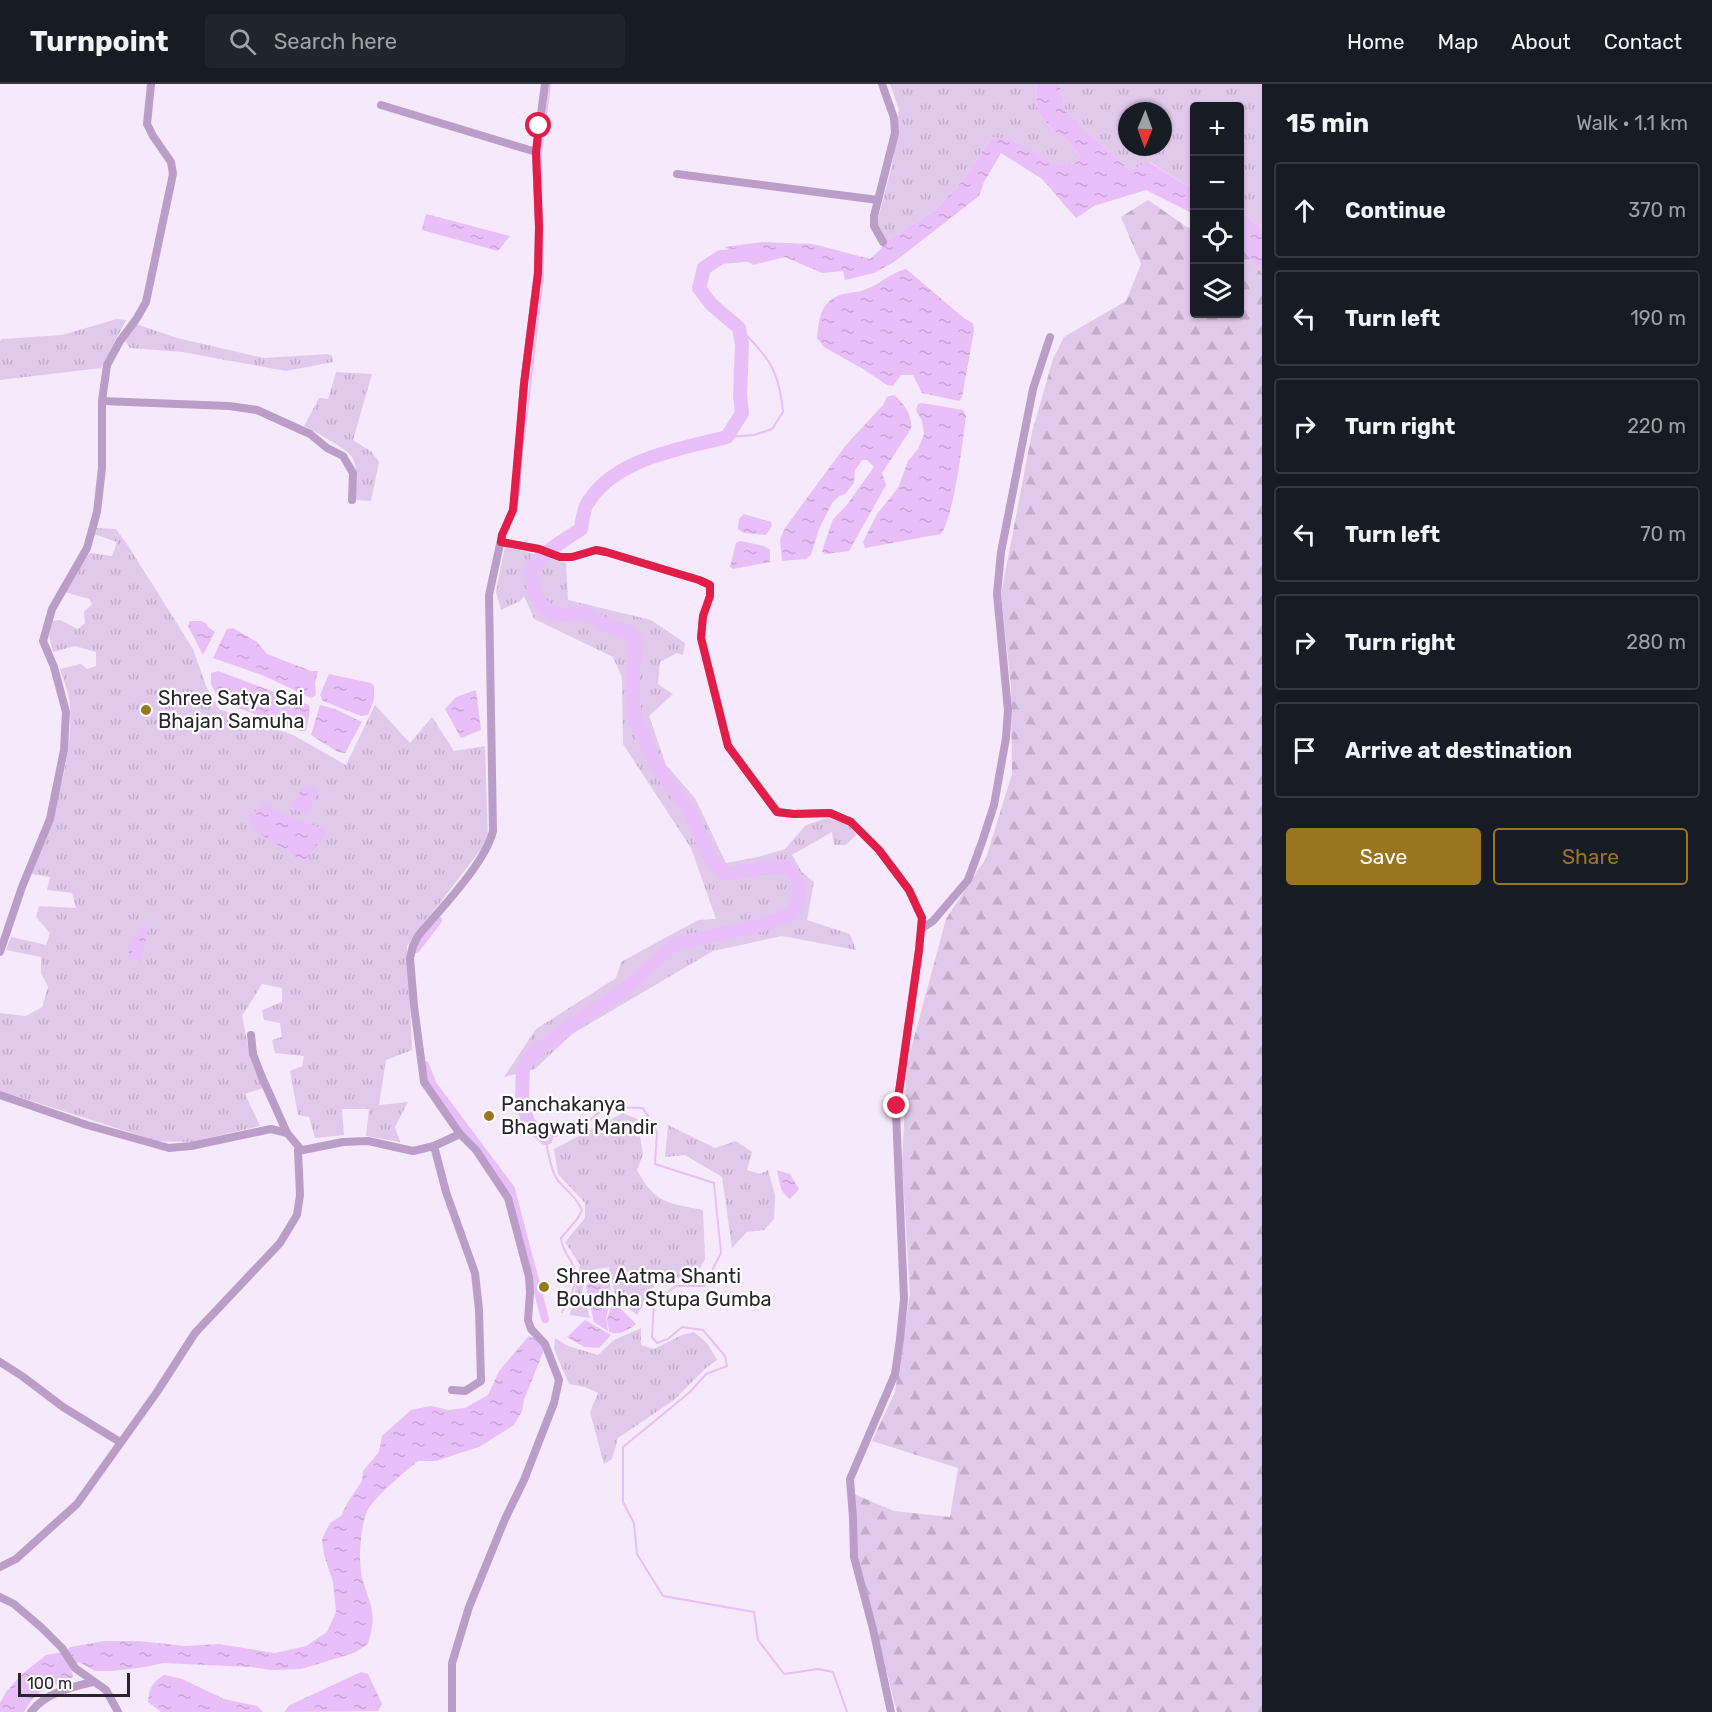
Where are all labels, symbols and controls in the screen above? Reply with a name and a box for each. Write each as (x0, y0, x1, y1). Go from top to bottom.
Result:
search box (205, 14, 625, 68)
text: Turnpoint (30, 25, 169, 58)
icon: search (226, 25, 259, 58)
text: Search here (274, 28, 397, 55)
text: Home (1347, 29, 1404, 54)
text: Map (1437, 29, 1478, 54)
text: About (1511, 29, 1571, 54)
text: Contact (1604, 29, 1682, 54)
north arrow (1118, 102, 1172, 156)
map controls (1190, 102, 1244, 318)
button: + (1190, 102, 1244, 156)
text: 15 min (1286, 108, 1369, 139)
text: Walk · 1.1 km (1576, 111, 1688, 135)
route start (525, 112, 551, 138)
button: − (1190, 156, 1244, 210)
icon: ahead (1288, 194, 1321, 227)
text: Continue (1345, 197, 1446, 224)
text: 370 m (1628, 198, 1686, 222)
button: locate (1190, 210, 1244, 264)
button: layers (1190, 264, 1244, 318)
icon: left (1288, 302, 1321, 335)
text: Turn left (1345, 305, 1440, 332)
text: 190 m (1630, 306, 1686, 330)
icon: right (1288, 410, 1321, 443)
text: Turn right (1345, 413, 1455, 440)
text: 220 m (1627, 414, 1686, 438)
icon: left (1288, 518, 1321, 551)
text: Turn left (1345, 521, 1440, 548)
text: 70 m (1640, 522, 1686, 546)
icon: right (1288, 626, 1321, 659)
text: Turn right (1345, 629, 1455, 656)
text: 280 m (1626, 630, 1686, 654)
place label: Shree Satya Sai Bhajan Samuha (158, 686, 304, 733)
marker: Shree Satya Sai Bhajan Samuha (139, 703, 153, 717)
icon: arrive (1288, 734, 1321, 767)
text: Arrive at destination (1345, 737, 1572, 764)
button: Save (1286, 828, 1481, 885)
button: Share (1493, 828, 1688, 885)
place label: Panchakanya Bhagwati Mandir (501, 1092, 658, 1139)
route end (883, 1092, 909, 1118)
marker: Panchakanya Bhagwati Mandir (482, 1109, 496, 1123)
place label: Shree Aatma Shanti Boudhha Stupa Gumba (556, 1264, 772, 1311)
marker: Shree Aatma Shanti Boudhha Stupa Gumba (537, 1280, 551, 1294)
scale bar (18, 1670, 130, 1698)
text: 100 m (27, 1674, 72, 1693)

